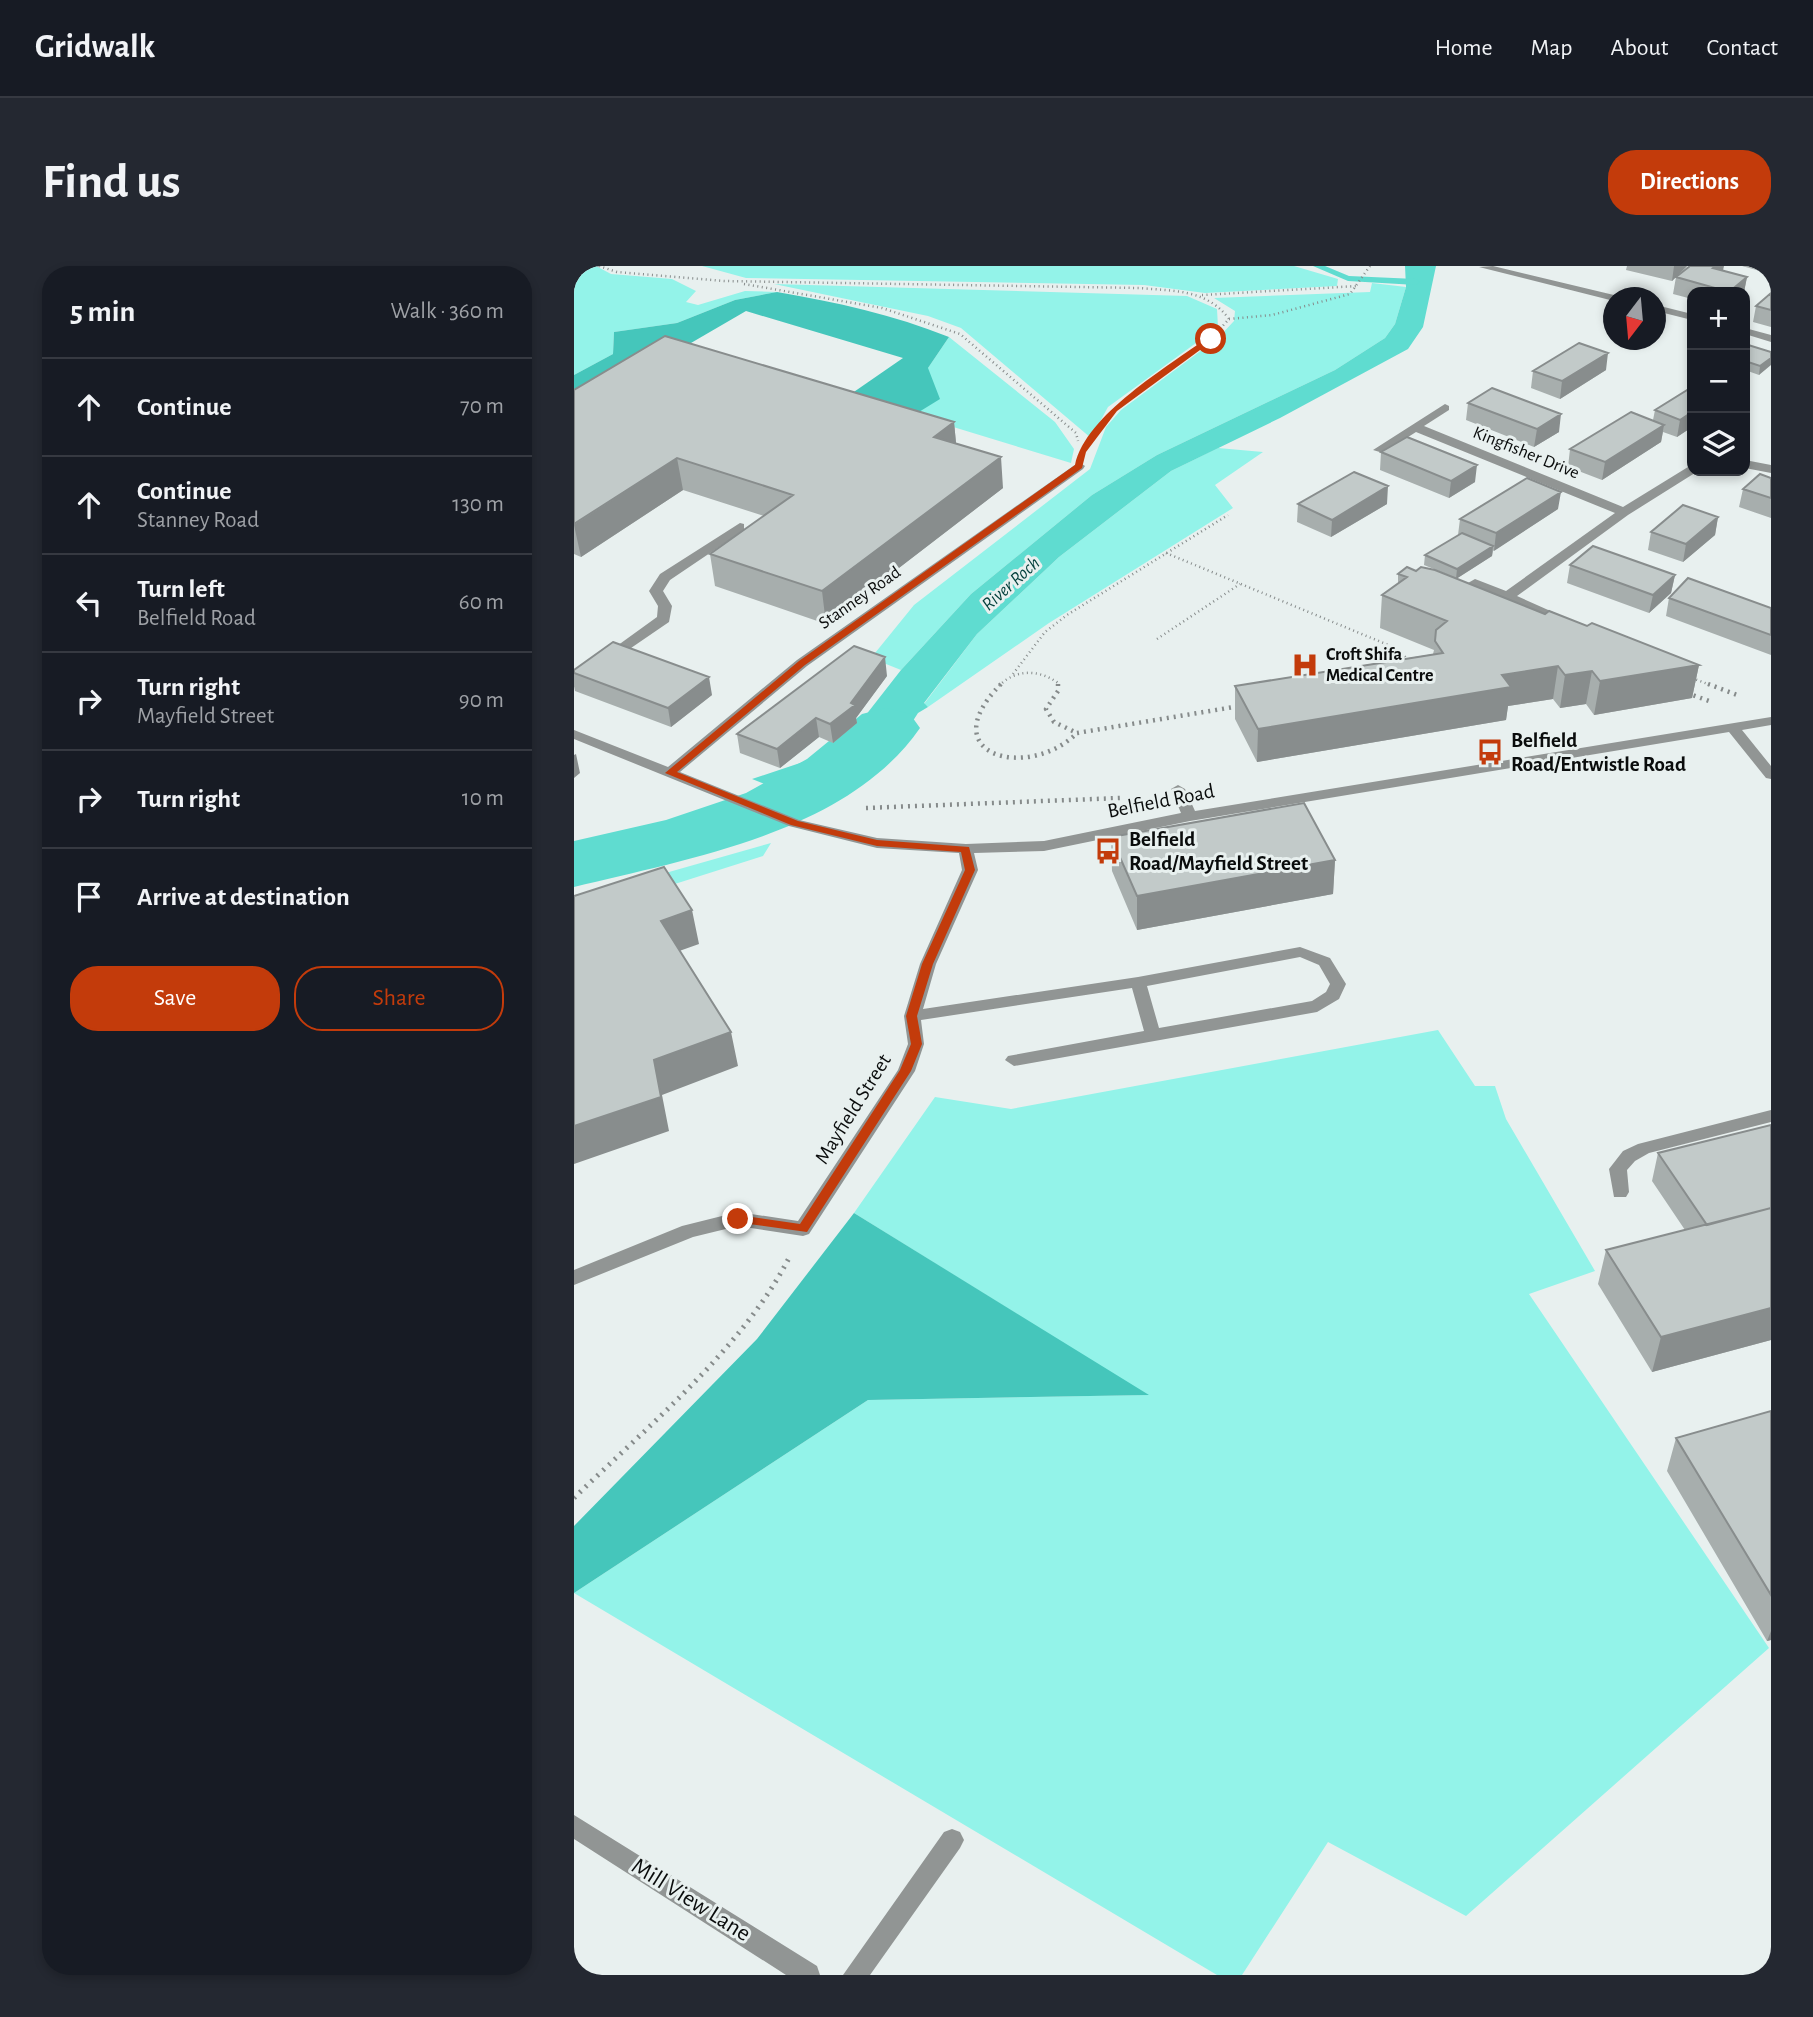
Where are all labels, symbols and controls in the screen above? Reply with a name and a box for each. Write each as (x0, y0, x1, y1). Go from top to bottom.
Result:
text: Gridwalk (35, 31, 155, 64)
text: Home (1435, 36, 1493, 60)
text: Map (1531, 36, 1573, 60)
text: About (1611, 36, 1668, 60)
text: Contact (1706, 36, 1778, 60)
button: Directions (1608, 150, 1771, 215)
text: Find us (42, 158, 181, 207)
north arrow (1603, 287, 1666, 350)
map controls (1687, 287, 1750, 476)
button: + (1687, 287, 1750, 350)
text: 5 min (70, 297, 135, 327)
text: Walk · 360 m (390, 300, 504, 323)
route start (1195, 323, 1226, 354)
button: − (1687, 350, 1750, 413)
icon: ahead (70, 388, 108, 426)
text: Continue (137, 394, 232, 420)
text: 70 m (460, 395, 504, 418)
button: layers (1687, 413, 1750, 476)
street label: Kingfisher Drive (1470, 424, 1582, 482)
text: Continue (137, 478, 232, 504)
icon: ahead (70, 486, 108, 524)
text: 130 m (452, 493, 504, 516)
text: Stanney Road (137, 509, 259, 532)
water label: River Roch (979, 553, 1043, 615)
street label: Stanney Road (816, 563, 904, 633)
text: Turn left (137, 576, 225, 602)
icon: left (70, 584, 108, 622)
text: 60 m (459, 591, 504, 614)
text: Belfield Road (137, 607, 256, 630)
place label: Croft Shifa Medical Centre (1326, 646, 1433, 685)
hospital icon: Croft Shifa Medical Centre (1290, 650, 1320, 680)
text: Turn right (137, 674, 240, 700)
icon: right (70, 682, 108, 720)
text: 90 m (459, 689, 504, 712)
text: Mayfield Street (137, 705, 274, 728)
place label: Belfield Road/Entwistle Road (1511, 730, 1686, 775)
bus stop icon: Belfield Road/Entwistle Road (1475, 737, 1505, 767)
icon: right (70, 780, 108, 818)
street label: Belfield Road (1106, 780, 1216, 822)
text: Turn right (137, 786, 240, 812)
text: 10 m (462, 787, 504, 810)
place label: Belfield Road/Mayfield Street (1129, 829, 1308, 874)
bus stop icon: Belfield Road/Mayfield Street (1093, 836, 1123, 866)
icon: arrive (70, 878, 108, 916)
text: Arrive at destination (137, 884, 350, 910)
button: Save (70, 966, 280, 1031)
button: Share (294, 966, 504, 1031)
street label: Mayfield Street (811, 1050, 895, 1168)
route end (722, 1203, 753, 1234)
street label: Mill View Lane (627, 1854, 755, 1946)

